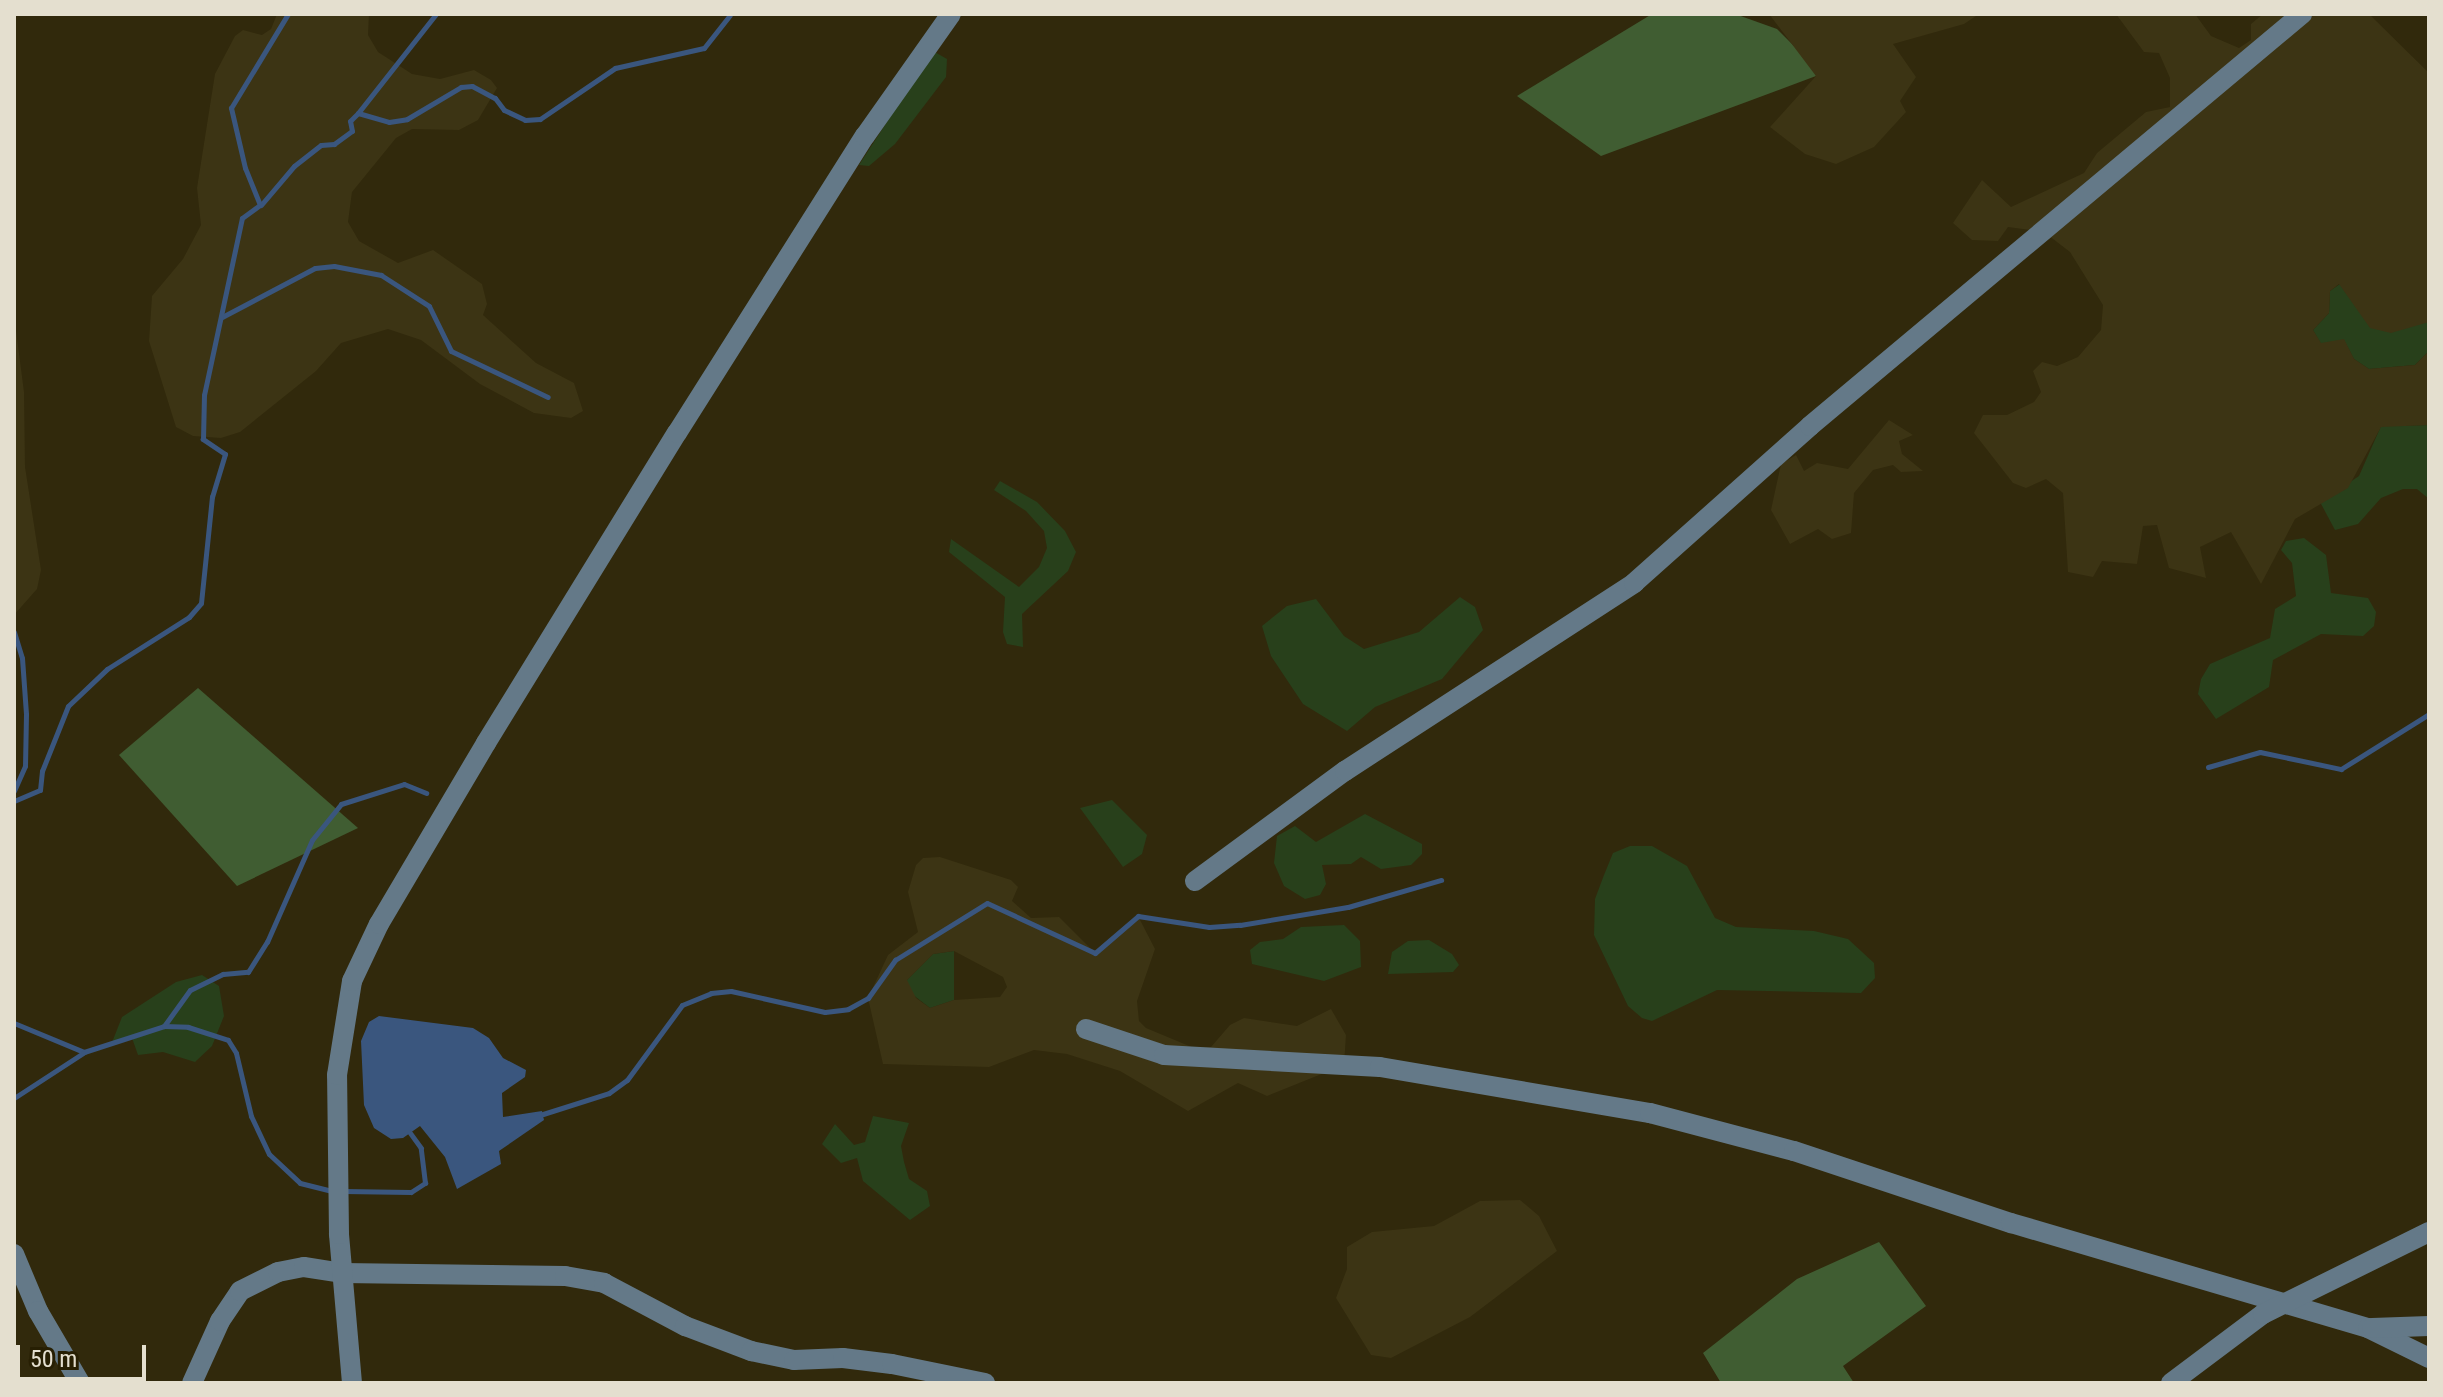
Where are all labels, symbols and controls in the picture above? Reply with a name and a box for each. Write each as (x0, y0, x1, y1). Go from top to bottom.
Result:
scale bar (20, 1329, 150, 1379)
text: 50 m (30, 1345, 77, 1373)

